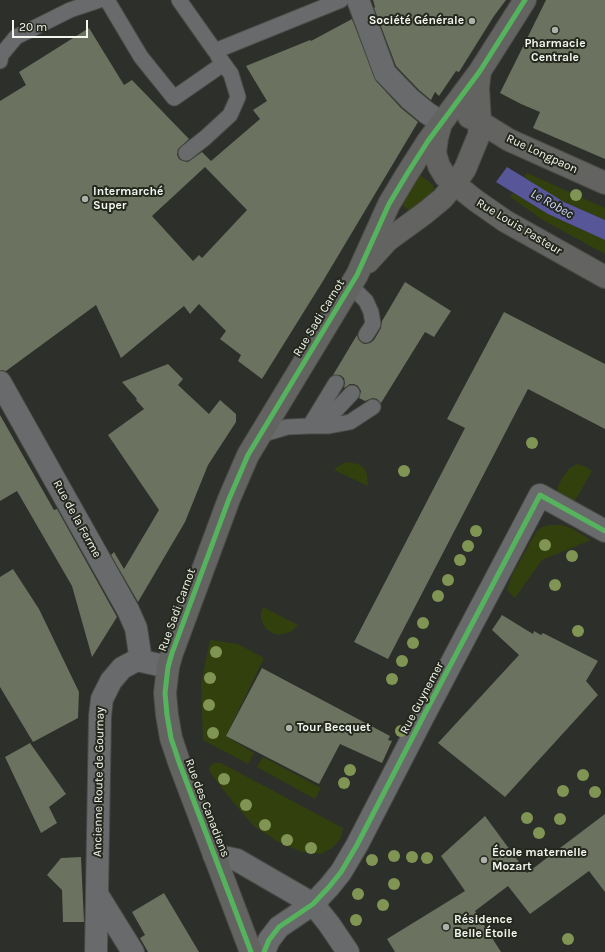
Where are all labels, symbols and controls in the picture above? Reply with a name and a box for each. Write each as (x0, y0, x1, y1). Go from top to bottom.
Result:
scale bar (14, 12, 90, 38)
place label: Société Générale (369, 14, 464, 28)
marker: Société Générale (467, 16, 477, 26)
text: 20 m (19, 20, 47, 34)
marker: Pharmacie Centrale (550, 25, 560, 35)
place label: Pharmacie Centrale (524, 37, 586, 65)
street label: Rue Longpaon (504, 131, 580, 177)
place label: Intermarché Super (93, 185, 163, 213)
water label: Le Robec (528, 186, 576, 222)
marker: Intermarché Super (80, 194, 90, 204)
street label: Rue Louis Pasteur (473, 196, 565, 258)
street label: Rue Sadi Carnot (290, 277, 348, 359)
street label: Rue de la Ferme (50, 478, 104, 560)
street label: Rue Sadi Carnot (155, 566, 199, 654)
street label: Rue Guynemer (397, 660, 447, 736)
street label: Ancienne Route de Gournay (90, 707, 108, 857)
place label: Tour Becquet (297, 721, 371, 735)
marker: Tour Becquet (284, 723, 294, 733)
street label: Rue des Canadiens (182, 757, 232, 859)
place label: École maternelle Mozart (492, 846, 587, 874)
marker: École maternelle Mozart (479, 855, 489, 865)
place label: Résidence Belle Étoile (454, 913, 517, 941)
marker: Résidence Belle Étoile (441, 922, 451, 932)

